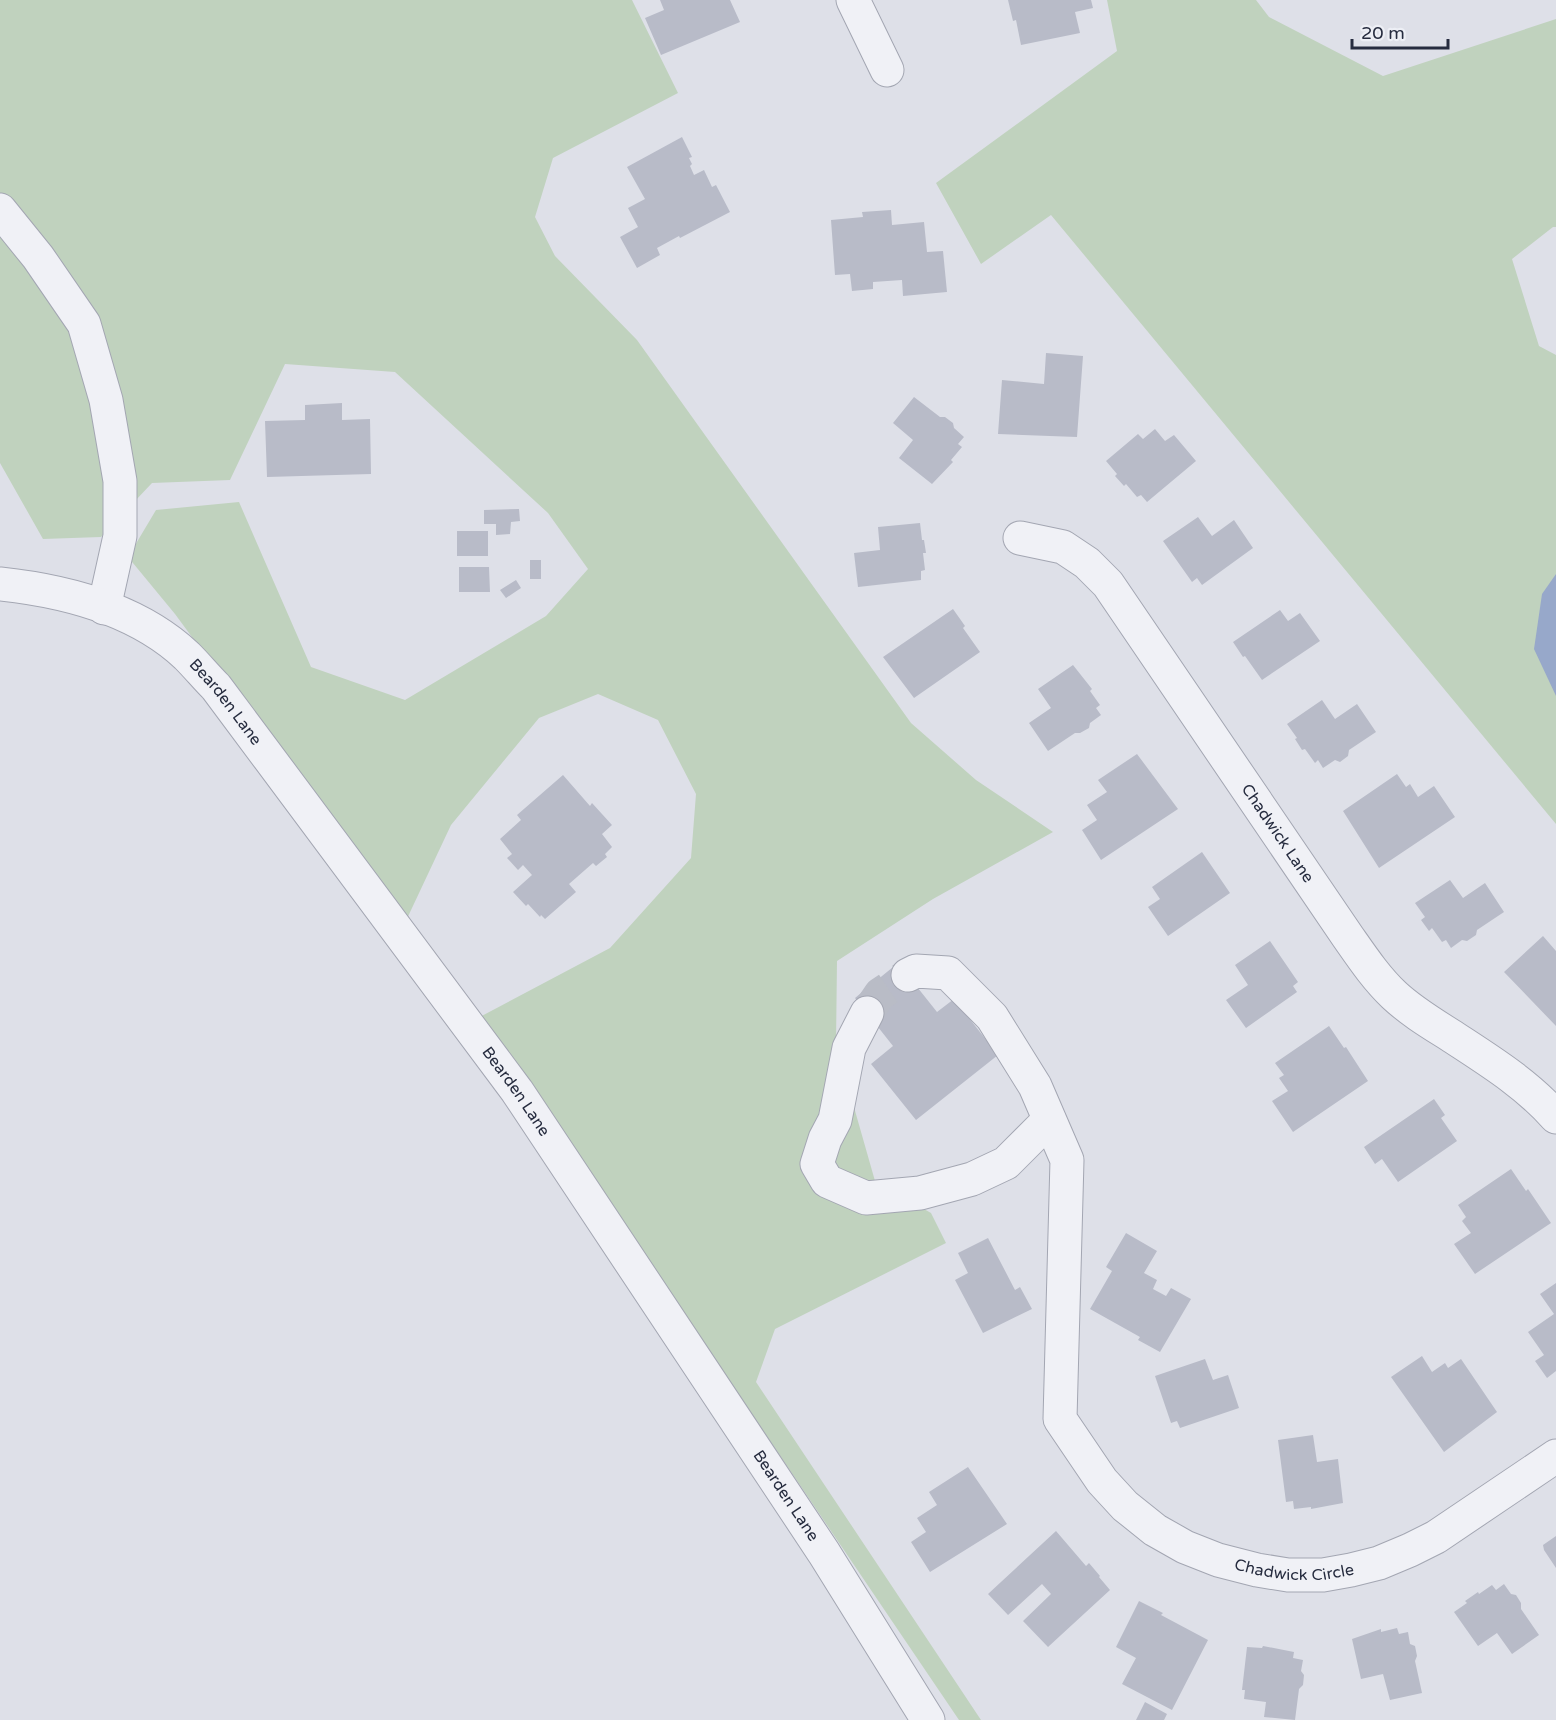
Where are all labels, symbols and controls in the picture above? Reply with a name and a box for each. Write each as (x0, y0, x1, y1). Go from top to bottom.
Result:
scale bar (1352, 12, 1448, 50)
text: 20 m (1361, 22, 1405, 44)
street label: Bearden Lane (185, 655, 266, 749)
street label: Chadwick Lane (1237, 780, 1318, 887)
street label: Bearden Lane (478, 1043, 554, 1140)
street label: Bearden Lane (748, 1446, 823, 1545)
street label: Chadwick Circle (1232, 1555, 1355, 1585)

